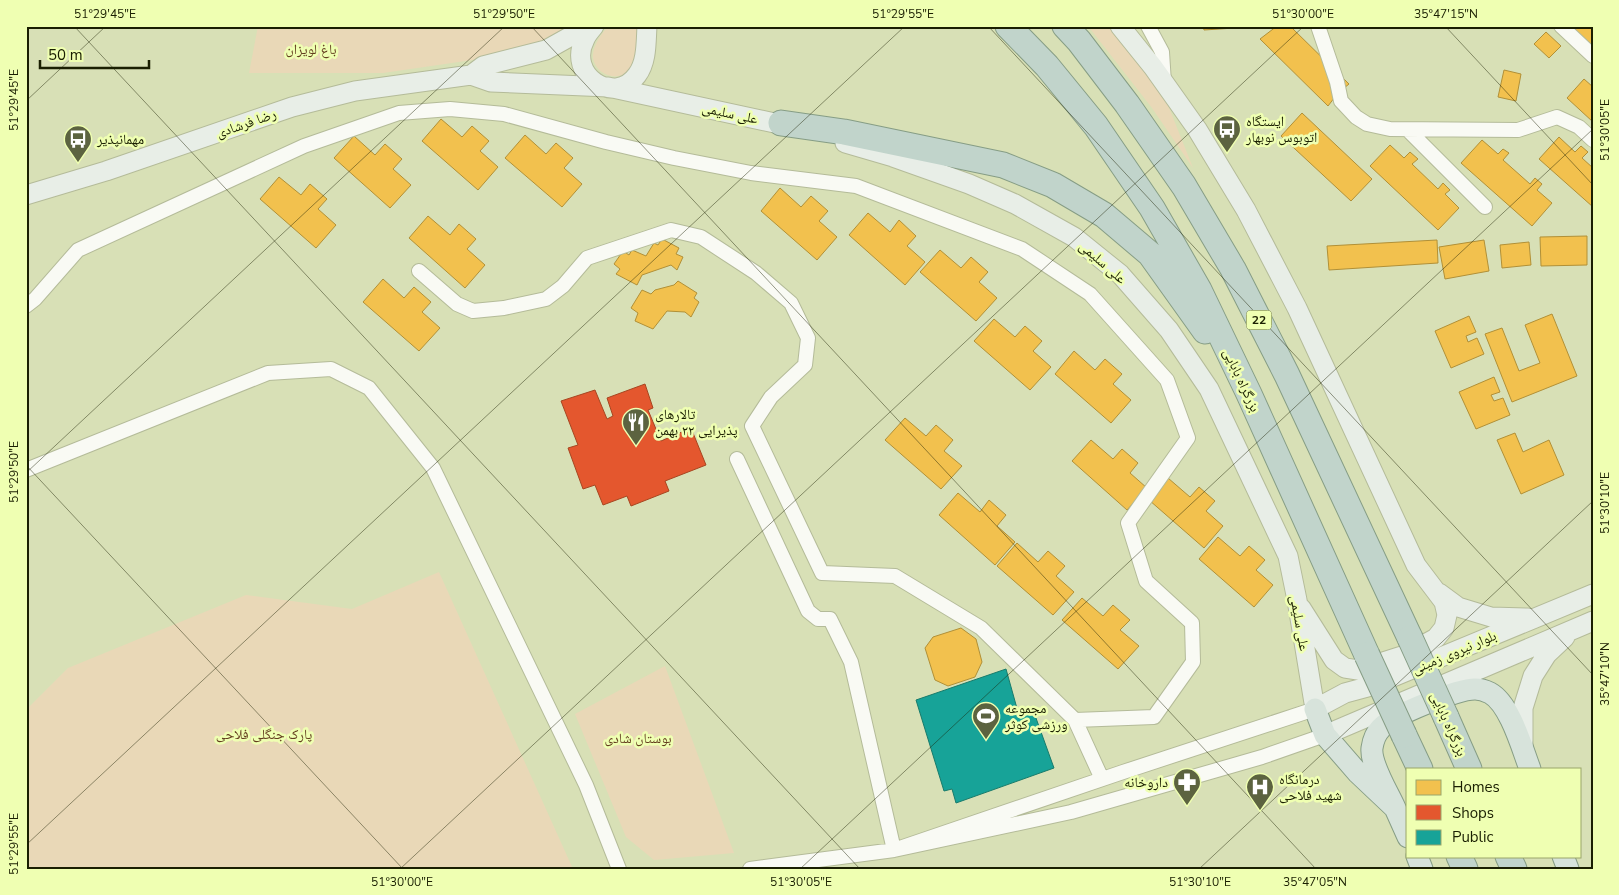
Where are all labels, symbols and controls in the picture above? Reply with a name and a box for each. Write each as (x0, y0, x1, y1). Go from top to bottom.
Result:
text: 51°29'45"E (74, 6, 136, 22)
text: 51°29'50"E (473, 6, 535, 22)
text: 51°29'55"E (872, 6, 934, 22)
text: 51°30'00"E (1272, 6, 1334, 22)
text: 35°47'15"N (1414, 6, 1478, 22)
scale bar (40, 38, 149, 70)
park label: باغ لویزان (286, 40, 337, 59)
text: 50 m (48, 45, 83, 65)
text: 51°29'45"E (6, 69, 22, 131)
street label: علی سلیمی (700, 98, 760, 129)
text: 51°30'05"E (1597, 99, 1613, 161)
street label: رضا فرشادی (214, 104, 279, 143)
place label: ایستگاه اتوبوس نوبهار (1245, 112, 1317, 147)
bus stop icon: ایستگاه اتوبوس نوبهار (1212, 114, 1242, 153)
bus stop icon: مهمانپذیر (63, 124, 93, 163)
place label: مهمانپذیر (96, 130, 144, 149)
street label: علی سلیمی (1075, 237, 1130, 288)
road number: 22 (1246, 310, 1272, 330)
street label: بزرگراه بابایی (1219, 345, 1265, 415)
place label: تالارهای پذیرایی ۲۲ بهمن (655, 405, 738, 440)
restaurant icon: تالارهای پذیرایی ۲۲ بهمن (621, 407, 651, 446)
text: 51°29'50"E (6, 441, 22, 503)
text: 51°30'10"E (1597, 472, 1613, 534)
street label: علی سلیمی (1285, 593, 1314, 653)
street label: بلوار نیروی زمینی (1409, 626, 1499, 679)
text: 35°47'10"N (1597, 642, 1613, 706)
street label: بزرگراه بابایی (1426, 689, 1471, 759)
place label: مجموعه ورزشی کوثر (1004, 699, 1068, 734)
sports icon: مجموعه ورزشی کوثر (971, 701, 1001, 740)
park label: پارک جنگلی فلاحی (216, 725, 312, 744)
park label: بوستان شادی (604, 729, 672, 748)
pharmacy icon: داروخانه (1172, 767, 1202, 806)
legend (1406, 768, 1582, 858)
place label: درمانگاه شهید فلاحی (1279, 770, 1342, 805)
hospital icon: درمانگاه شهید فلاحی (1245, 772, 1275, 811)
place label: داروخانه (1124, 773, 1168, 792)
text: Homes (1452, 777, 1500, 797)
text: Shops (1452, 803, 1494, 823)
text: 51°29'55"E (6, 813, 22, 875)
text: Public (1452, 827, 1493, 847)
text: 51°30'00"E (371, 874, 433, 890)
text: 51°30'05"E (770, 874, 832, 890)
text: 51°30'10"E (1169, 874, 1231, 890)
text: 35°47'05"N (1283, 874, 1347, 890)

